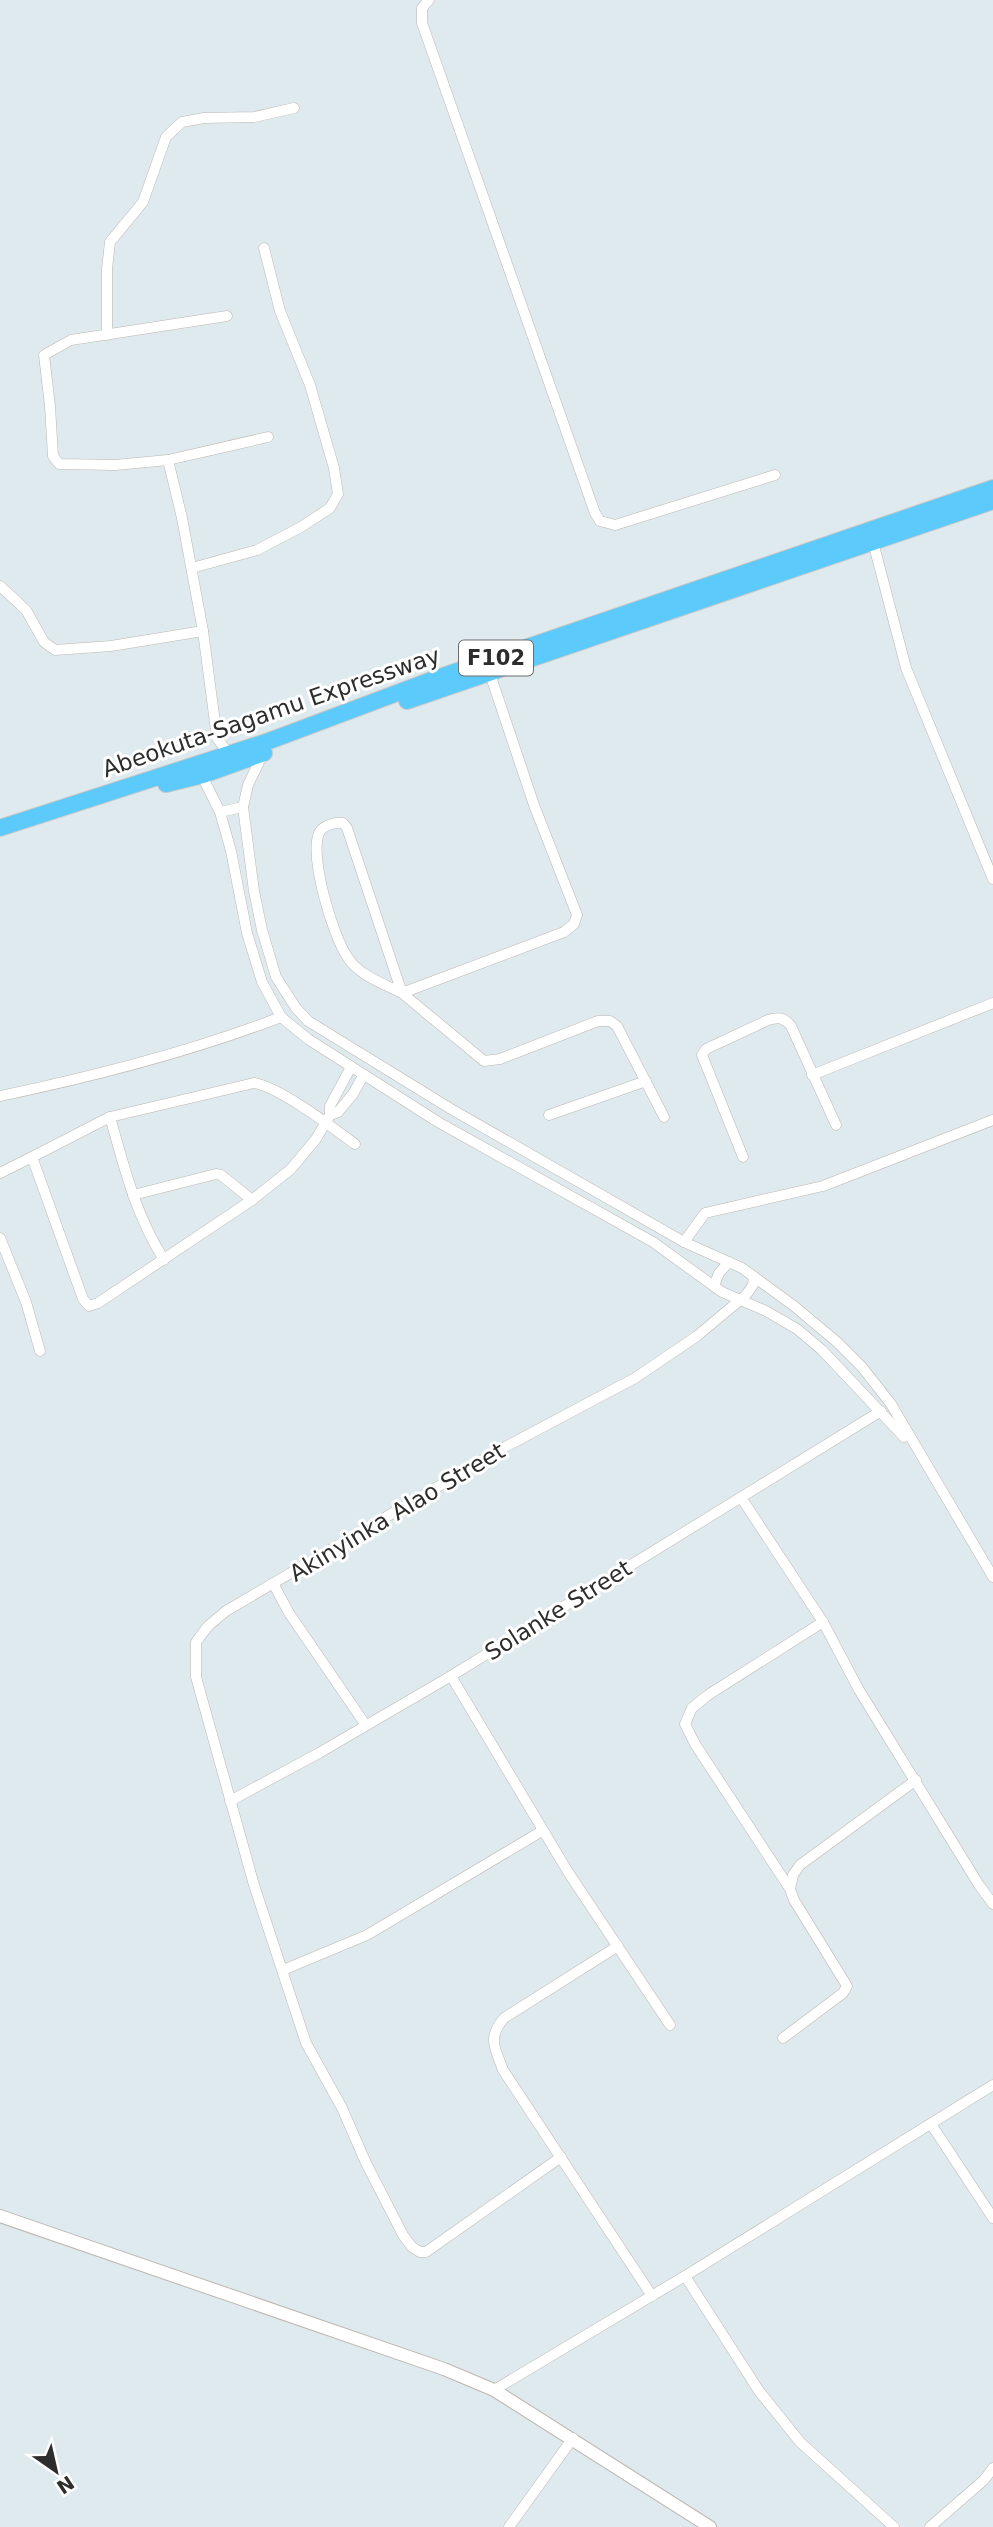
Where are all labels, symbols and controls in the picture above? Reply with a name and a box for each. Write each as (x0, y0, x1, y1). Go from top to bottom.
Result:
road number: F102 (459, 640, 533, 676)
street label: Abeokuta-Sagamu Expressway (99, 642, 443, 782)
street label: Akinyinka Alao Street (285, 1437, 509, 1587)
street label: Solanke Street (480, 1555, 636, 1665)
north arrow (21, 2436, 91, 2506)
text: N (53, 2472, 78, 2499)

